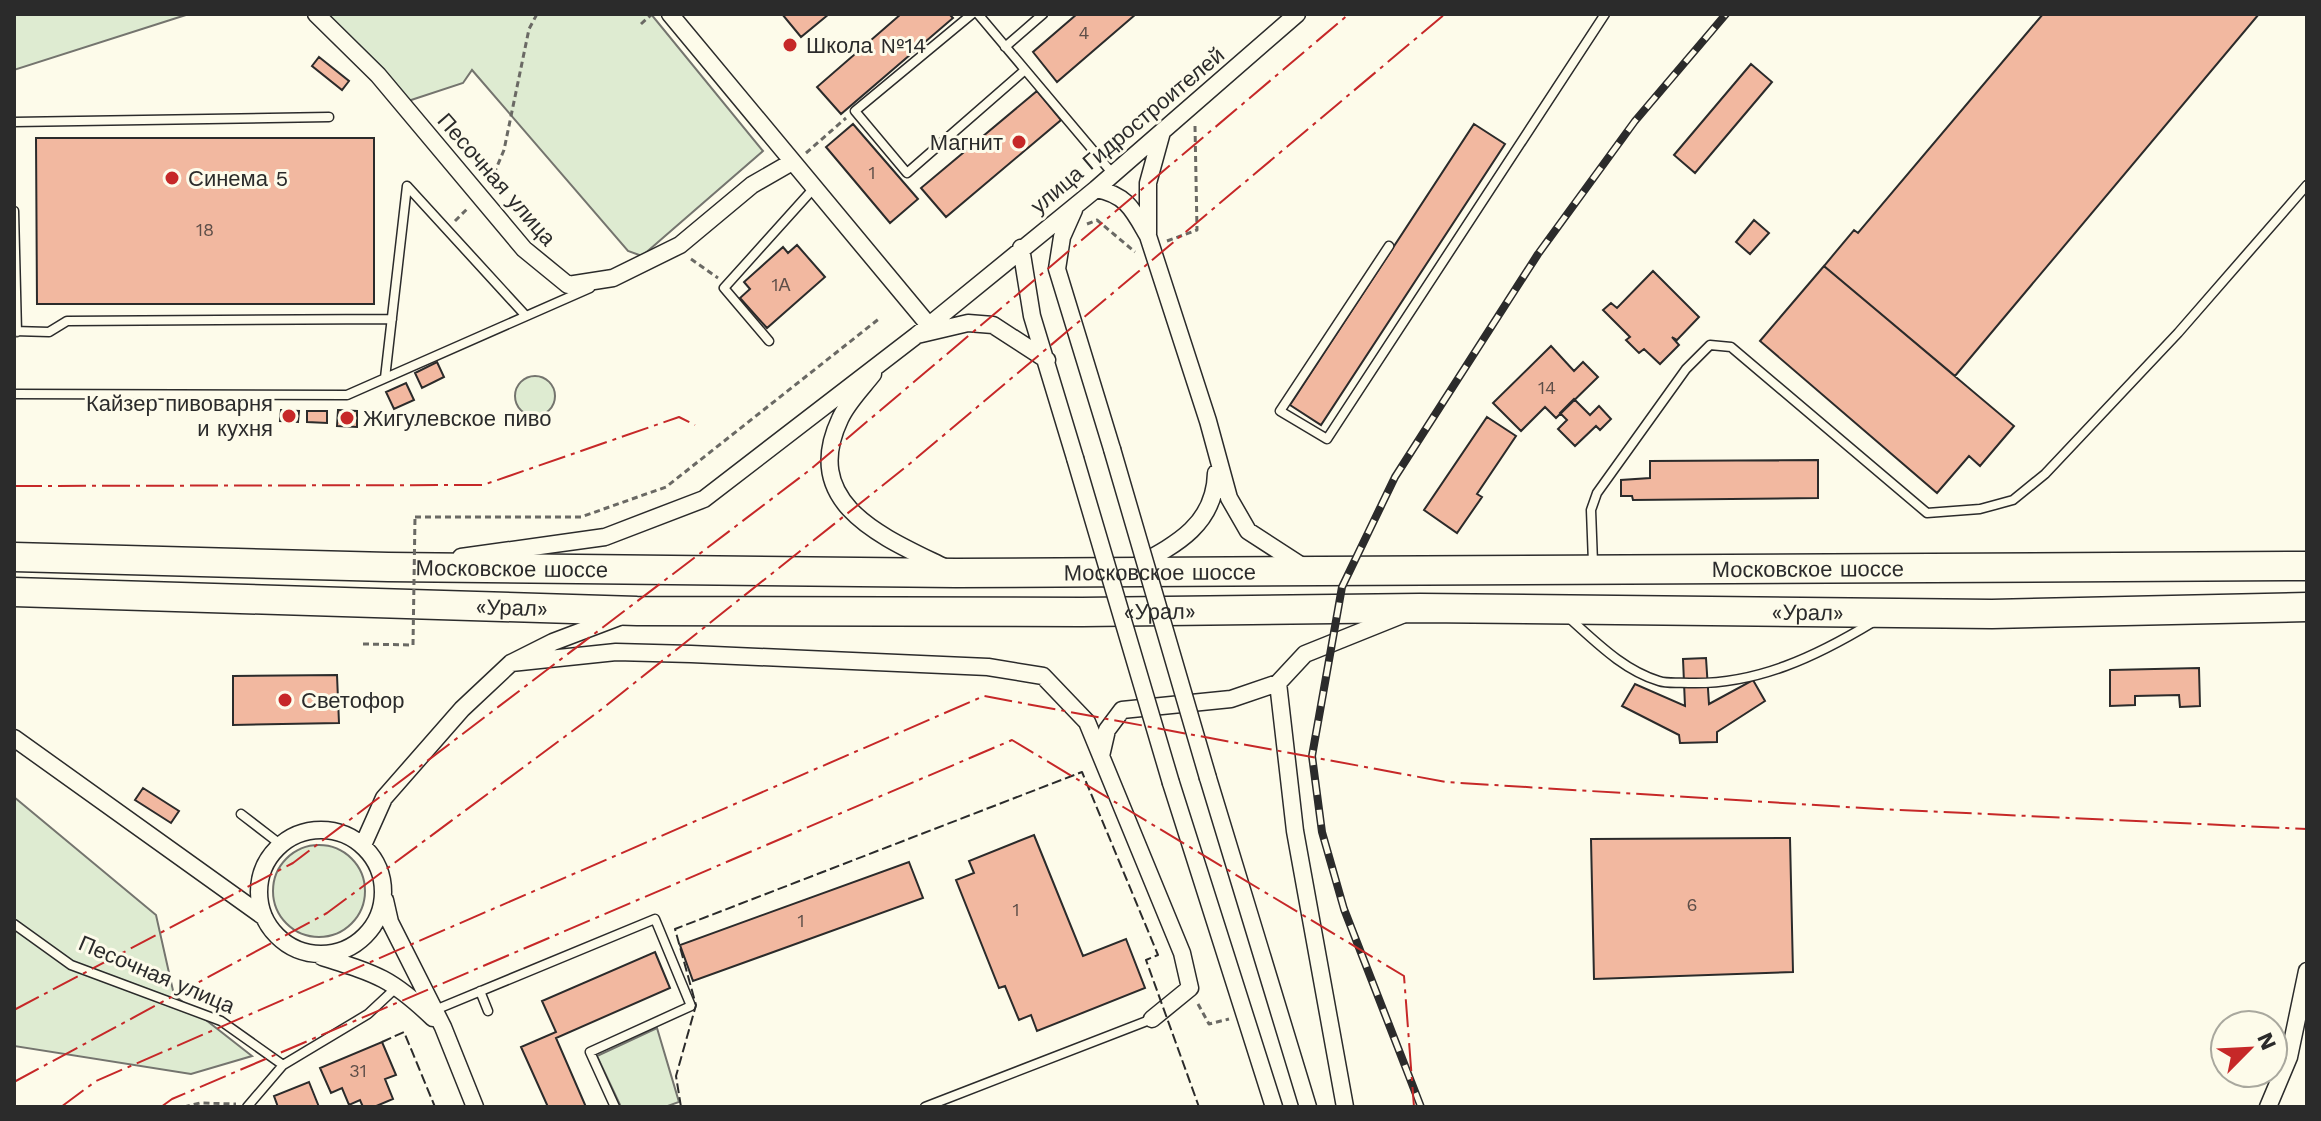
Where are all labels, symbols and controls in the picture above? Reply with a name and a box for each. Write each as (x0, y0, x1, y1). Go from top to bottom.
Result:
house number: 4 (1079, 22, 1090, 43)
place label: Школа №14 (806, 33, 926, 58)
marker: Школа №14 (781, 36, 799, 54)
street label: улица Гидростроителей (1026, 42, 1229, 219)
street label: Песочная улица (432, 108, 561, 251)
place label: Магнит (930, 130, 1003, 155)
marker: Магнит (1010, 133, 1028, 151)
house number: 1 (868, 162, 876, 183)
place label: Синема 5 (188, 166, 288, 191)
marker: Синема 5 (163, 169, 181, 187)
house number: 18 (196, 219, 214, 240)
house number: 1А (771, 274, 791, 295)
house number: 14 (1538, 377, 1556, 398)
place label: Кайзер пивоварня и кухня (86, 391, 273, 441)
place label: Жигулевское пиво (363, 406, 551, 431)
marker: Кайзер пивоварня и кухня (280, 407, 298, 425)
marker: Жигулевское пиво (338, 409, 356, 427)
street label: Московское шоссе (416, 555, 608, 582)
street label: Московское шоссе (1712, 556, 1904, 582)
street label: Московское шоссе (1064, 559, 1256, 585)
street label: «Урал» (475, 594, 548, 621)
street label: «Урал» (1124, 599, 1196, 625)
street label: «Урал» (1771, 600, 1844, 625)
place label: Светофор (301, 688, 404, 713)
marker: Светофор (276, 691, 294, 709)
house number: 6 (1687, 894, 1697, 915)
house number: 1 (1012, 899, 1020, 920)
house number: 1 (797, 910, 805, 931)
street label: Песочная улица (75, 930, 239, 1019)
north arrow (2209, 1009, 2289, 1089)
text: N (2252, 1029, 2282, 1054)
house number: 31 (349, 1060, 367, 1081)

